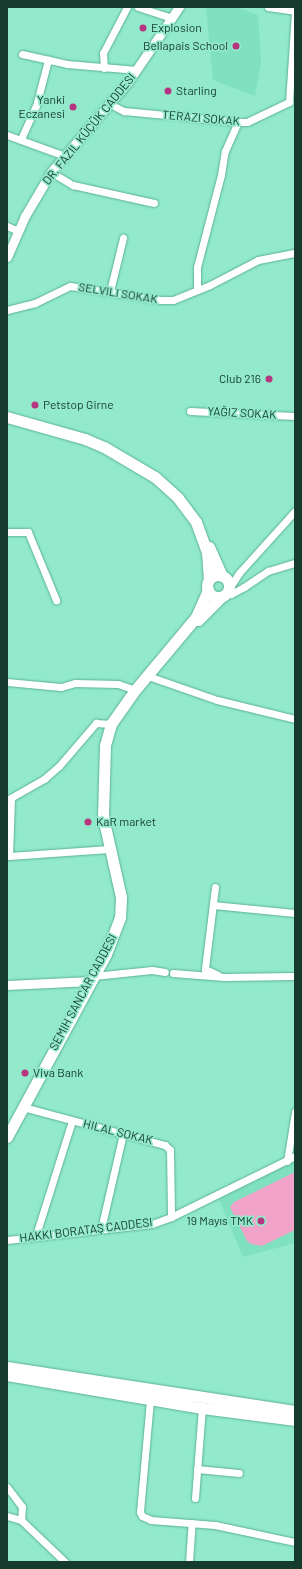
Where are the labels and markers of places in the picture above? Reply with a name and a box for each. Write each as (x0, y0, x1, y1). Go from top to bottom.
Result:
place label: Explosion (151, 21, 202, 35)
marker: Explosion (138, 23, 148, 33)
place label: Bellapais School (143, 39, 228, 53)
marker: Bellapais School (231, 41, 241, 51)
place label: Starling (176, 84, 217, 98)
marker: Starling (163, 86, 173, 96)
place label: Yanki Eczanesi (18, 93, 65, 121)
marker: Yanki Eczanesi (68, 102, 78, 112)
place label: Club 216 (219, 372, 261, 386)
marker: Club 216 (264, 374, 274, 384)
place label: Petstop Girne (43, 398, 114, 412)
marker: Petstop Girne (30, 400, 40, 410)
place label: KaR market (96, 815, 156, 829)
marker: KaR market (83, 817, 93, 827)
place label: Viva Bank (33, 1066, 83, 1080)
marker: Viva Bank (20, 1068, 30, 1078)
place label: 19 Mayıs TMK (187, 1214, 253, 1228)
marker: 19 Mayıs TMK (256, 1216, 266, 1226)

